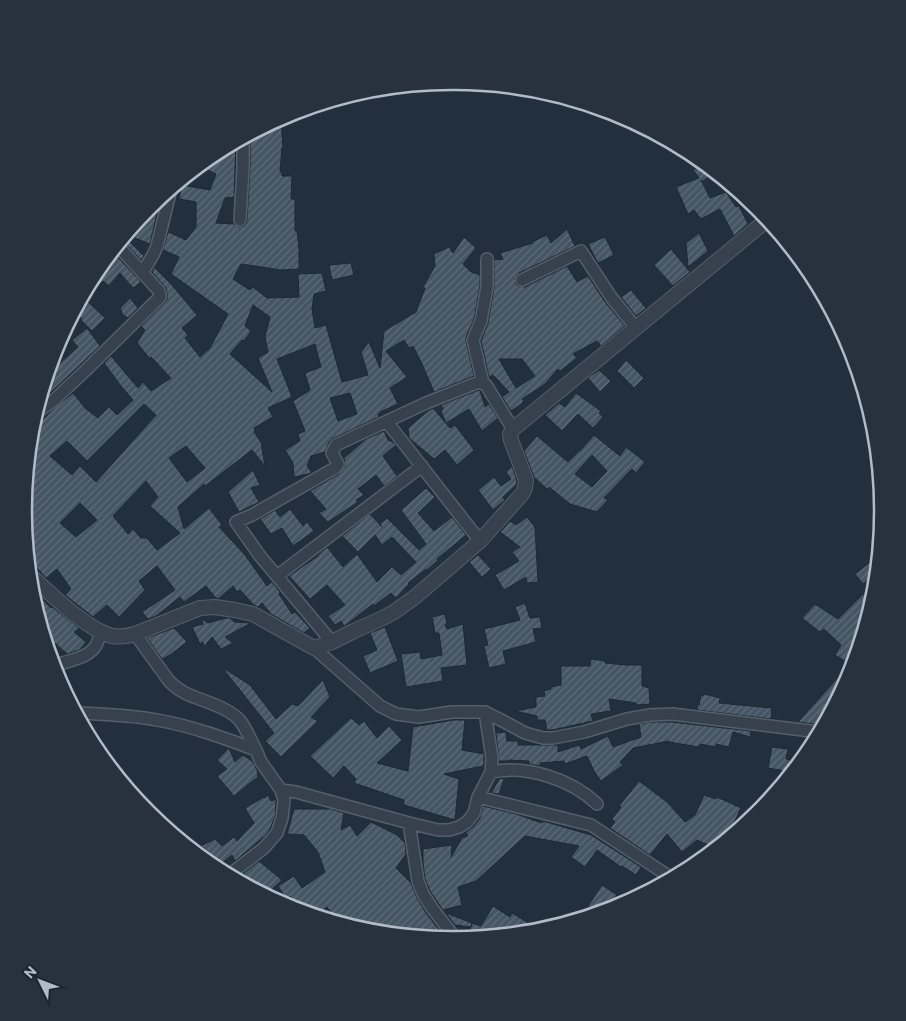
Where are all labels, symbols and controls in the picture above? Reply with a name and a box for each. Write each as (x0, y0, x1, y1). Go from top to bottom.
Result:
north arrow (15, 956, 65, 1006)
text: N (20, 962, 40, 982)

